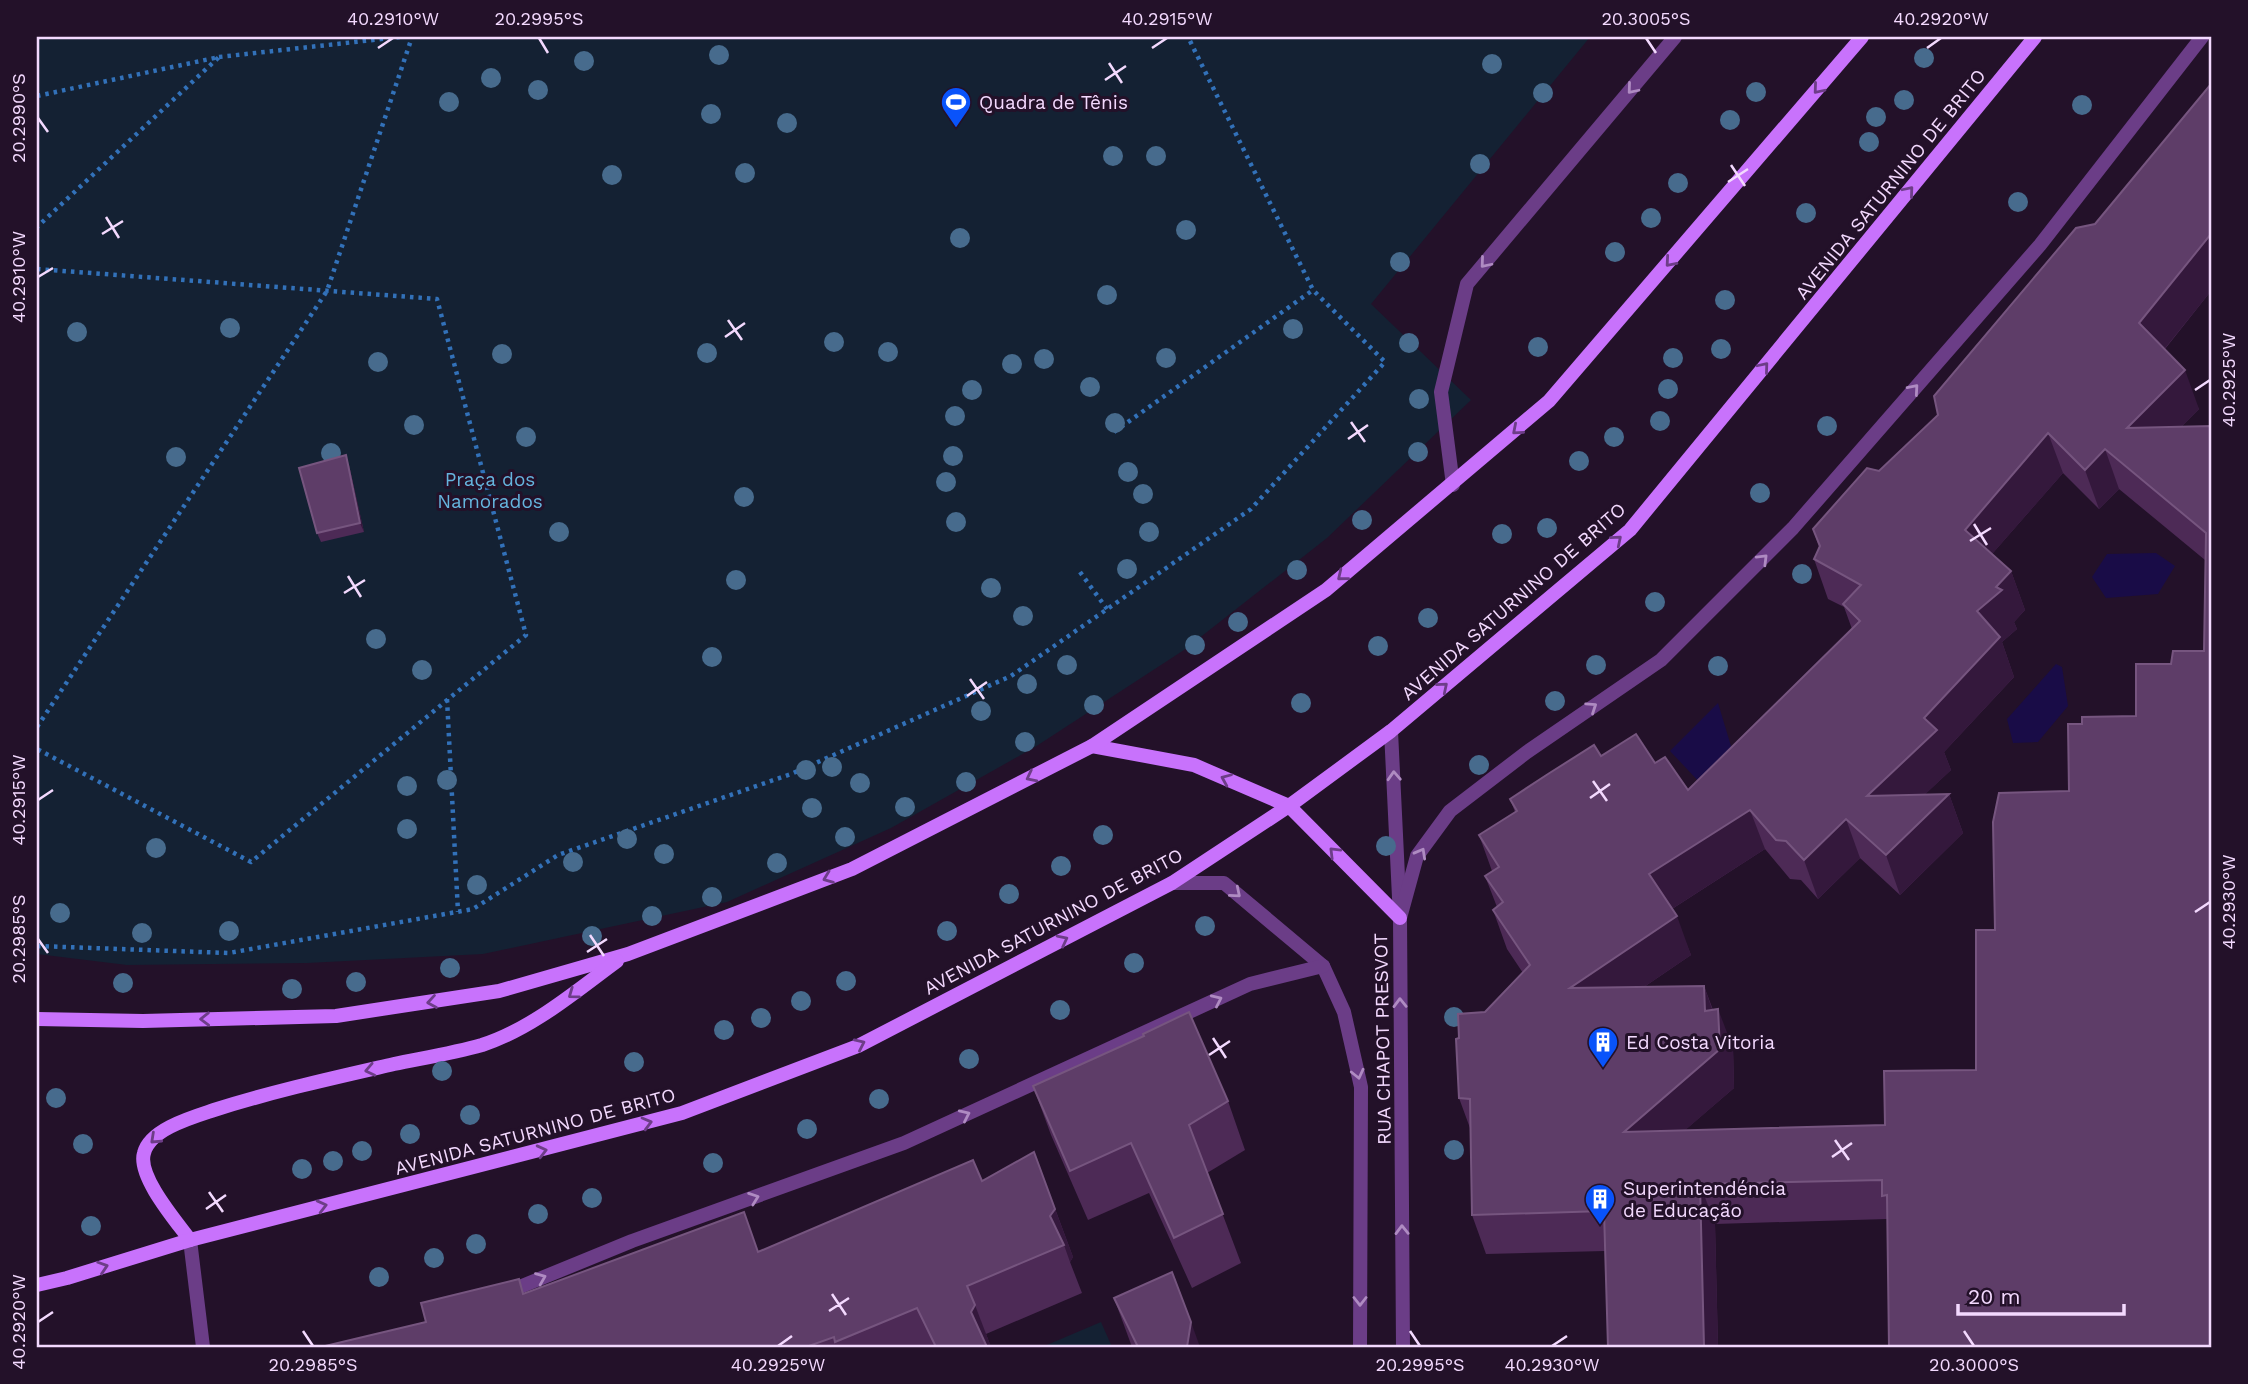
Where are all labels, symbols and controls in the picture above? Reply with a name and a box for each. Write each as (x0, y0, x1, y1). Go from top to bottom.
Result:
text: 40.2910°W (347, 8, 439, 29)
text: 20.2995°S (494, 8, 584, 29)
text: 40.2915°W (1121, 8, 1213, 29)
text: 20.3005°S (1601, 8, 1691, 29)
text: 40.2920°W (1893, 8, 1989, 29)
street label: AVENIDA SATURNINO DE BRITO (1790, 64, 1991, 304)
text: 20.2990°S (8, 73, 29, 163)
one-way arrow (1627, 81, 1640, 94)
one-way arrow (1814, 81, 1826, 94)
sports icon: Quadra de Tênis (939, 85, 973, 129)
place label: Quadra de Tênis (979, 91, 1128, 114)
one-way arrow (1900, 187, 1913, 199)
text: 40.2910°W (8, 231, 29, 323)
one-way arrow (1666, 253, 1678, 266)
one-way arrow (1481, 255, 1493, 268)
text: 40.2925°W (2218, 333, 2239, 427)
one-way arrow (1756, 362, 1768, 375)
one-way arrow (1906, 384, 1918, 397)
one-way arrow (1512, 421, 1525, 434)
park label: Praça dos Namorados (437, 468, 543, 513)
street label: AVENIDA SATURNINO DE BRITO (1396, 498, 1630, 705)
one-way arrow (1609, 536, 1622, 548)
one-way arrow (1754, 554, 1767, 567)
one-way arrow (1338, 568, 1351, 580)
one-way arrow (1435, 683, 1448, 695)
one-way arrow (1584, 703, 1597, 715)
text: 40.2915°W (8, 754, 29, 846)
one-way arrow (1026, 768, 1039, 782)
one-way arrow (1387, 770, 1402, 781)
one-way arrow (1221, 773, 1233, 787)
street label: AVENIDA SATURNINO DE BRITO (920, 843, 1187, 1000)
one-way arrow (1329, 848, 1342, 861)
one-way arrow (1413, 848, 1426, 861)
text: 40.2930°W (2218, 854, 2239, 950)
one-way arrow (822, 869, 834, 883)
one-way arrow (1228, 885, 1241, 897)
text: 20.2985°S (8, 894, 29, 984)
street label: RUA CHAPOT PRESVOT (1369, 933, 1396, 1145)
one-way arrow (1055, 935, 1068, 948)
one-way arrow (568, 985, 580, 998)
one-way arrow (426, 994, 438, 1009)
one-way arrow (1209, 994, 1222, 1008)
one-way arrow (1393, 997, 1408, 1008)
one-way arrow (200, 1012, 211, 1027)
building icon: Ed Costa Vitoria (1586, 1025, 1620, 1069)
place label: Ed Costa Vitoria (1626, 1031, 1775, 1054)
one-way arrow (853, 1038, 865, 1052)
one-way arrow (364, 1061, 376, 1076)
one-way arrow (1350, 1068, 1364, 1080)
street label: AVENIDA SATURNINO DE BRITO (392, 1083, 678, 1180)
one-way arrow (958, 1109, 971, 1123)
one-way arrow (641, 1117, 653, 1131)
one-way arrow (150, 1131, 163, 1143)
one-way arrow (536, 1145, 548, 1159)
place label: Superintendéncia de Educação (1623, 1177, 1786, 1222)
building icon: Superintendéncia de Educação (1583, 1182, 1617, 1226)
one-way arrow (747, 1192, 759, 1206)
one-way arrow (316, 1200, 328, 1214)
one-way arrow (1395, 1224, 1410, 1235)
one-way arrow (96, 1261, 108, 1276)
one-way arrow (533, 1272, 546, 1286)
scale bar (1958, 1272, 2124, 1316)
text: 40.2920°W (8, 1274, 29, 1370)
text: 20 m (1968, 1284, 2020, 1309)
one-way arrow (1352, 1296, 1368, 1307)
text: 20.2985°S (268, 1354, 358, 1375)
text: 40.2925°W (731, 1354, 825, 1375)
text: 20.2995°S (1375, 1354, 1465, 1375)
text: 40.2930°W (1504, 1354, 1600, 1375)
text: 20.3000°S (1929, 1354, 2019, 1375)

